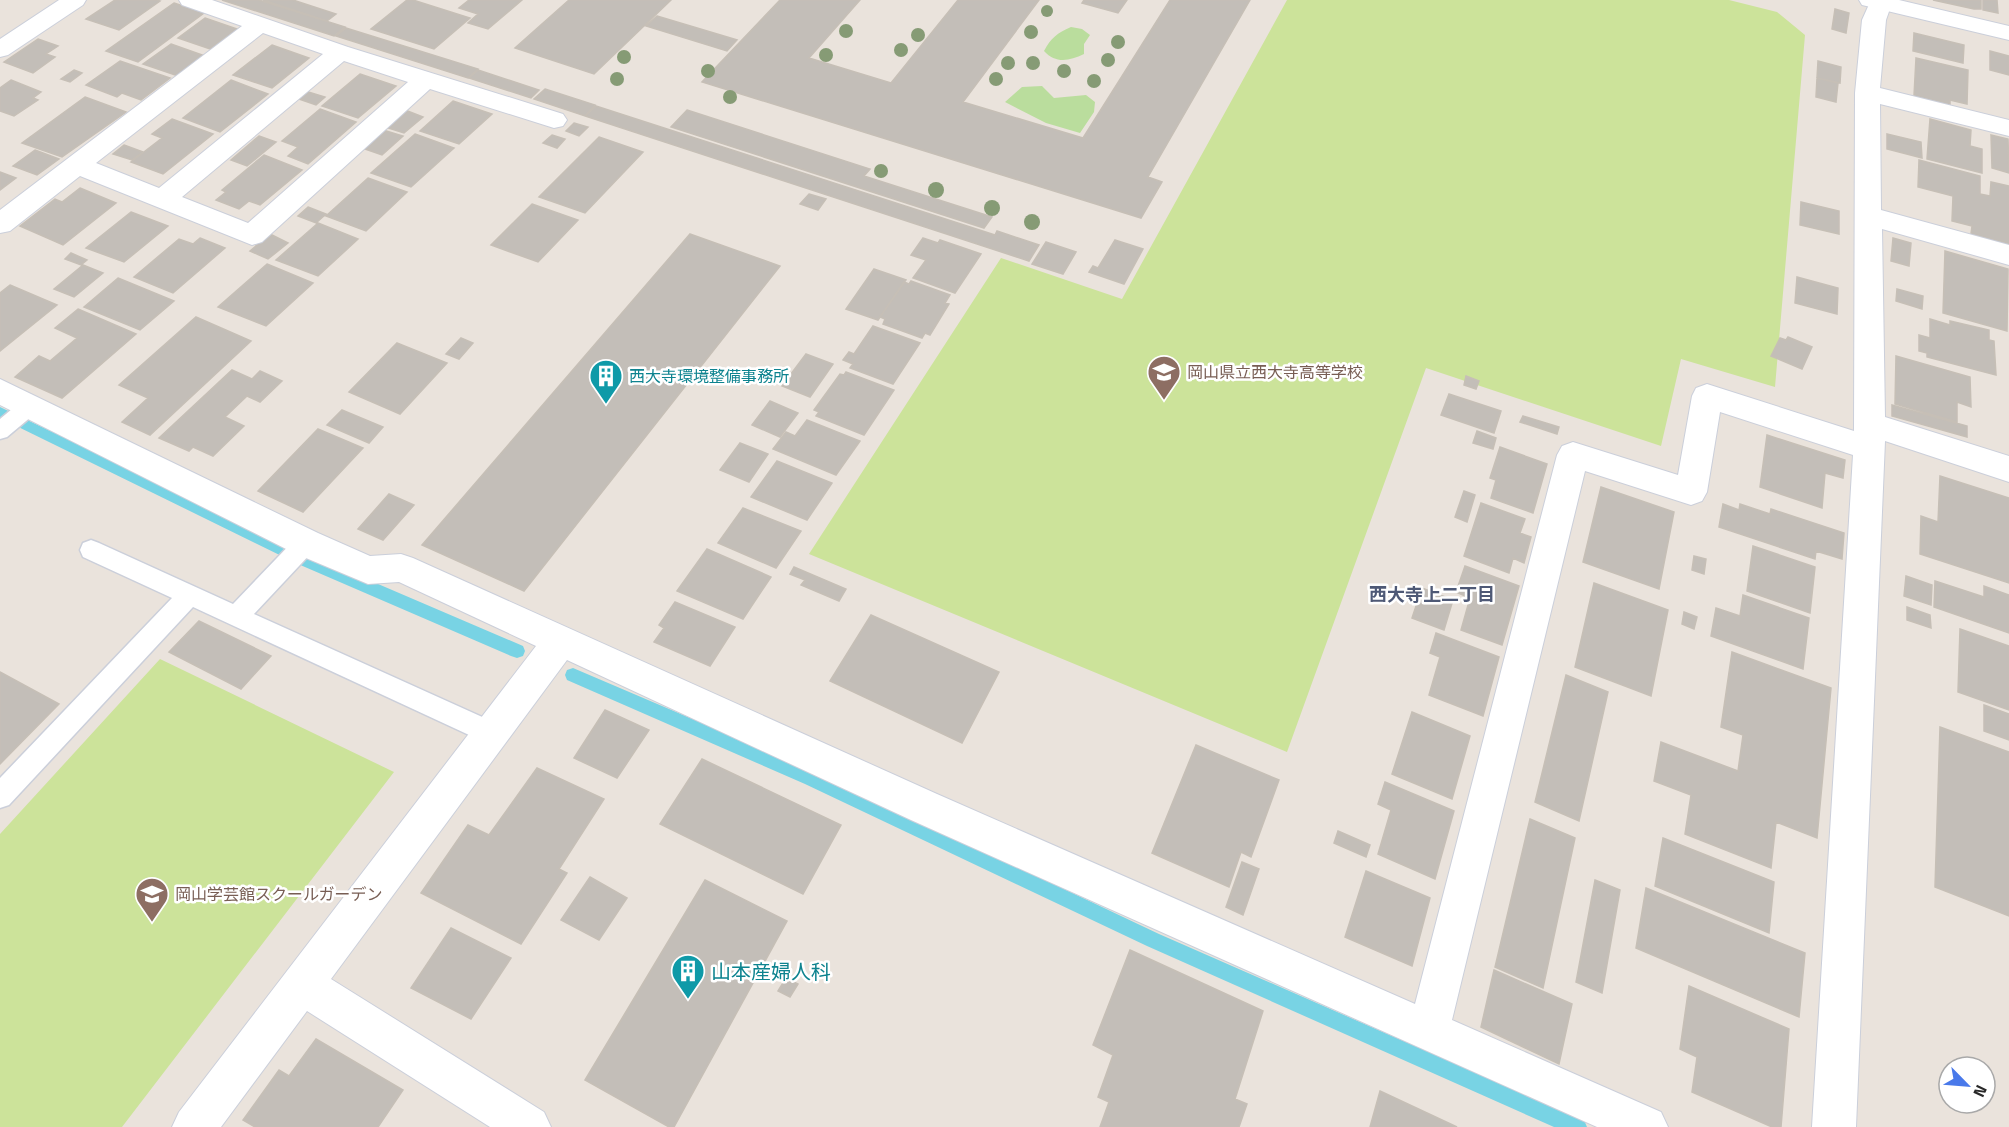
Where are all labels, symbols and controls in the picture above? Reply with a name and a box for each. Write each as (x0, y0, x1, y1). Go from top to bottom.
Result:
school or university icon: 岡山県立西大寺高等学校 (1146, 354, 1182, 401)
building icon: 西大寺環境整備事務所 (588, 358, 624, 405)
place label: 岡山県立西大寺高等学校 (1187, 360, 1363, 384)
place label: 西大寺環境整備事務所 (629, 364, 789, 388)
district label: 西大寺上二丁目 (1369, 581, 1495, 608)
school or university icon: 岡山学芸館スクールガーデン (134, 876, 170, 923)
place label: 岡山学芸館スクールガーデン (175, 882, 383, 906)
building icon: 山本産婦人科 (670, 953, 706, 1000)
place label: 山本産婦人科 (711, 956, 831, 987)
north arrow (1937, 1055, 1997, 1115)
text: N (1967, 1081, 1994, 1101)

